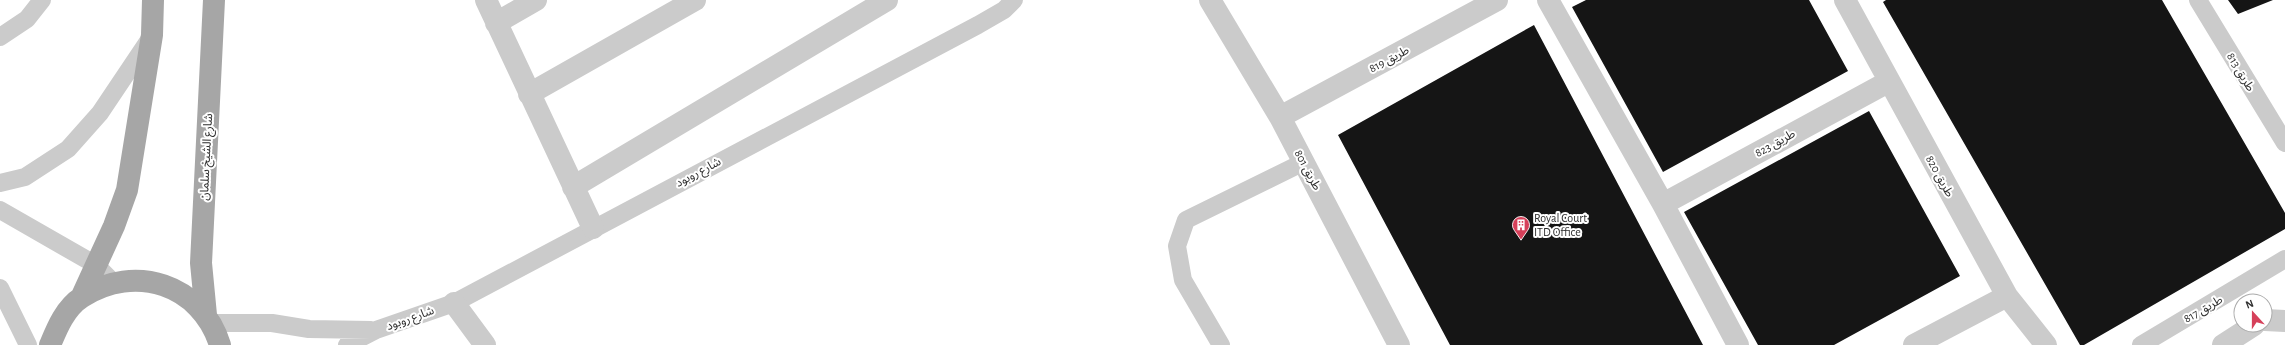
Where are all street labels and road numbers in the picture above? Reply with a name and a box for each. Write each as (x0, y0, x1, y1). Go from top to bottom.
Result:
street label: طريق 819 (1367, 44, 1412, 76)
street label: طريق 813 (2223, 51, 2257, 94)
street label: شارع الشيخ سلمان (198, 113, 217, 201)
street label: طريق 823 (1753, 127, 1798, 161)
street label: طريق 801 (1291, 148, 1324, 193)
street label: طريق 820 (1922, 153, 1956, 200)
street label: شارع روبود (673, 155, 724, 192)
street label: طريق 817 (2182, 293, 2225, 327)
street label: شارع روبود (385, 304, 436, 335)

